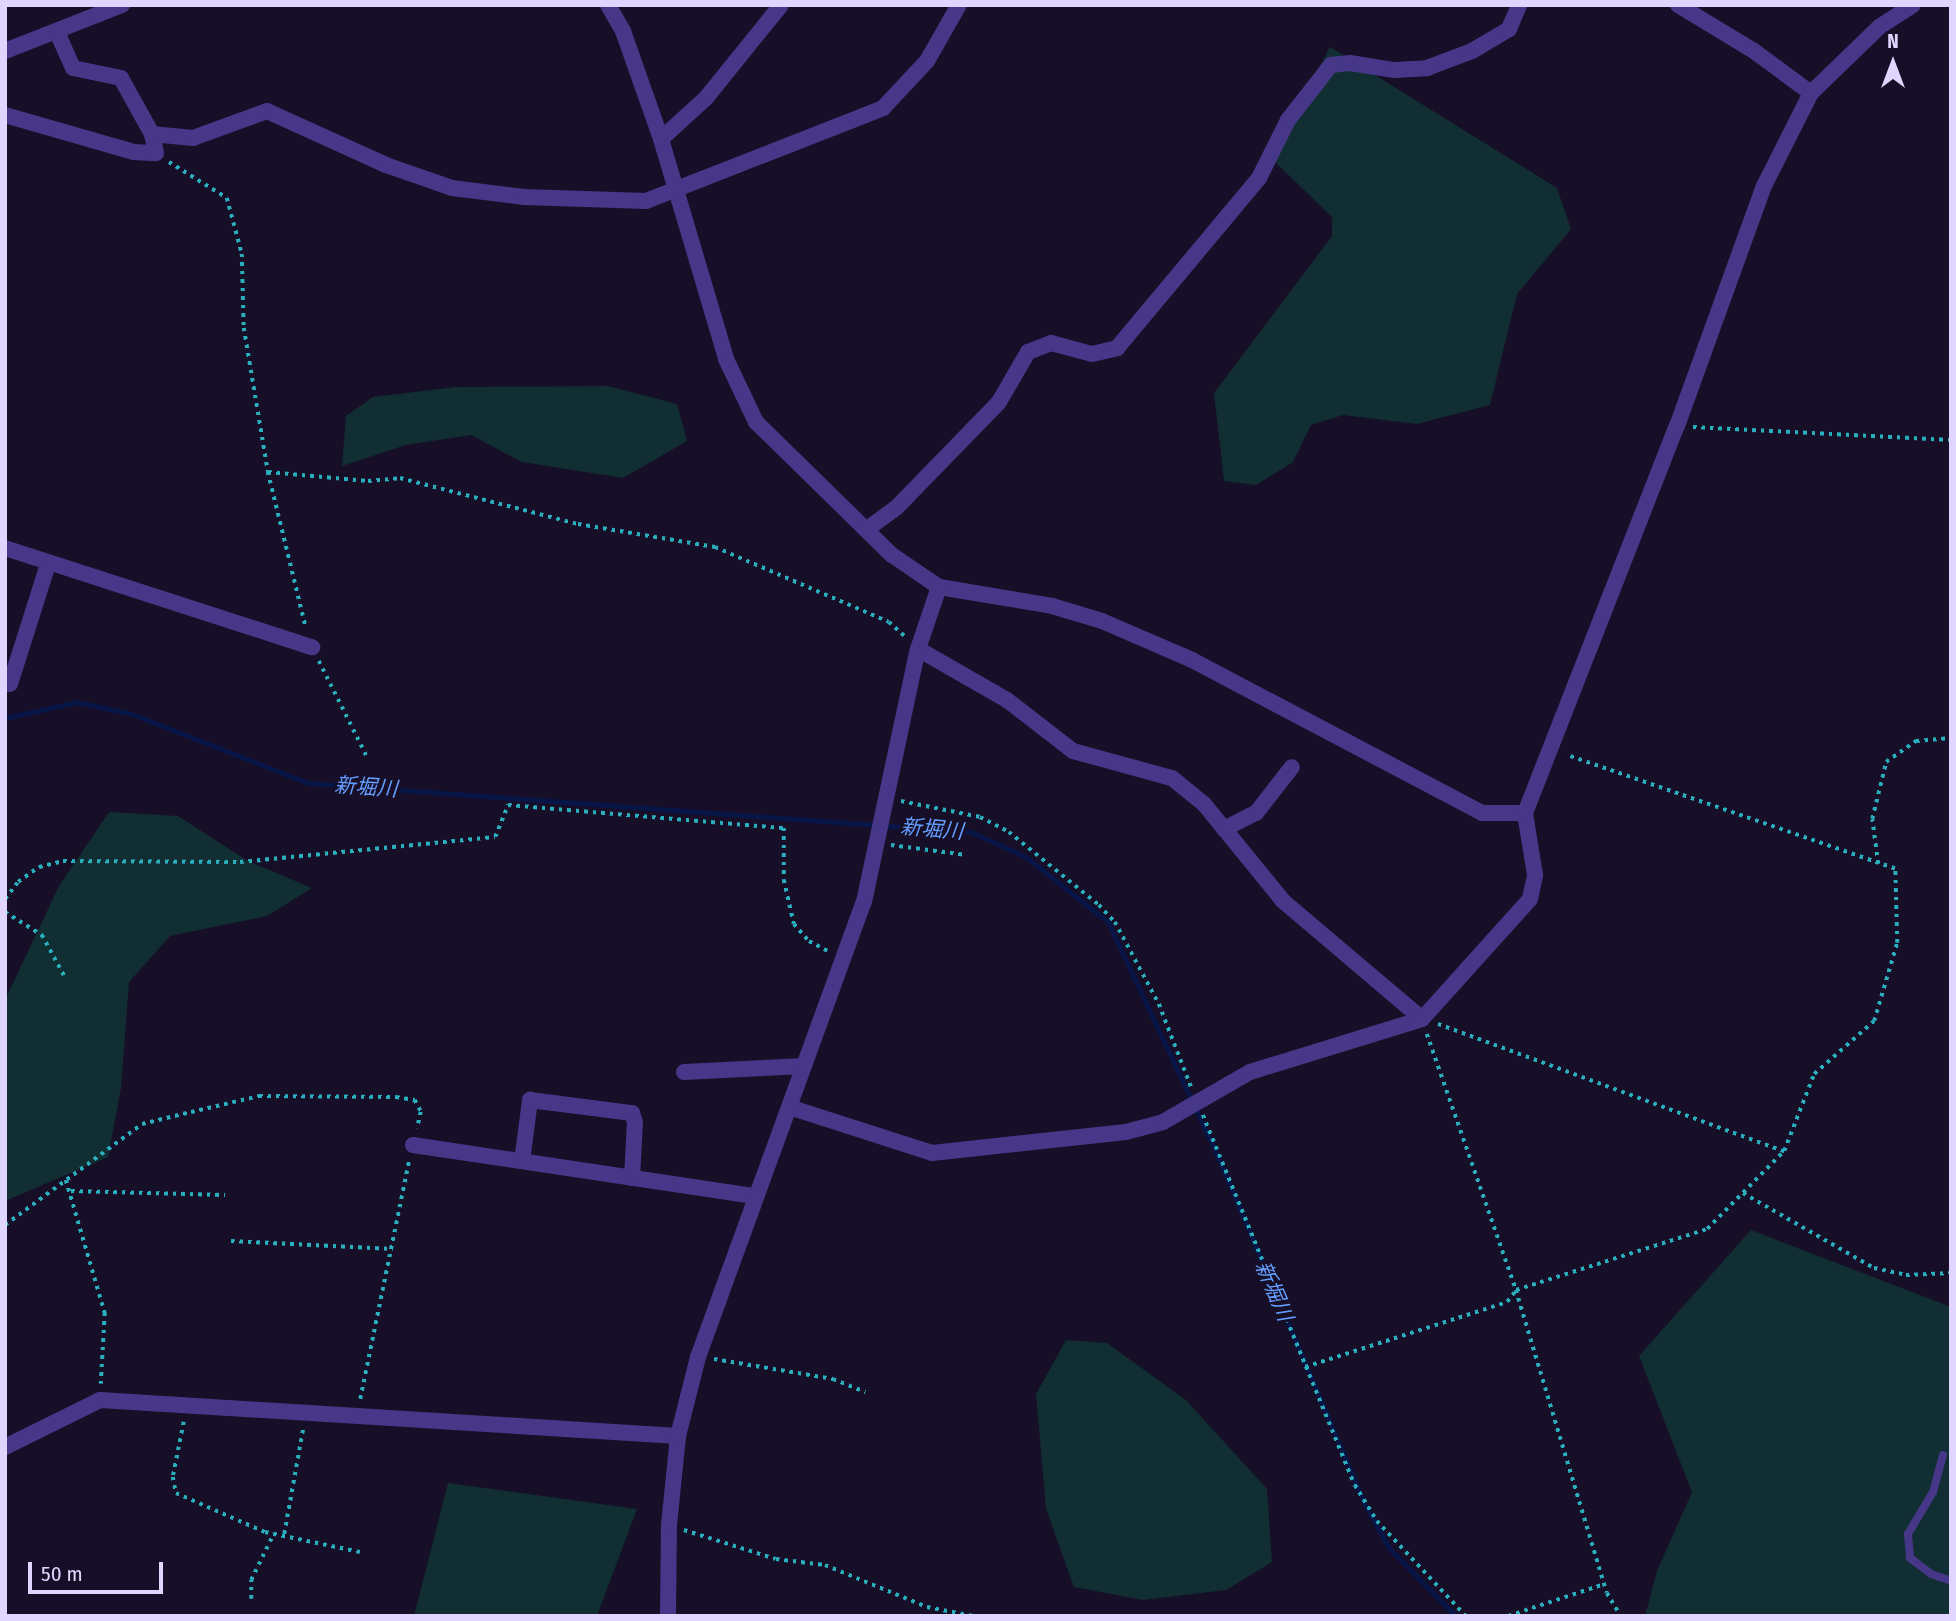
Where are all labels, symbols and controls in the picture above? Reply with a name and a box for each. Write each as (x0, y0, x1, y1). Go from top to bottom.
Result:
north arrow (1858, 28, 1928, 98)
text: N (1887, 30, 1899, 53)
water label: 新堀川 (334, 772, 398, 802)
water label: 新堀川 (900, 814, 964, 844)
water label: 新堀川 (1250, 1257, 1298, 1325)
scale bar (32, 1548, 166, 1592)
text: 50 m (41, 1561, 83, 1587)

